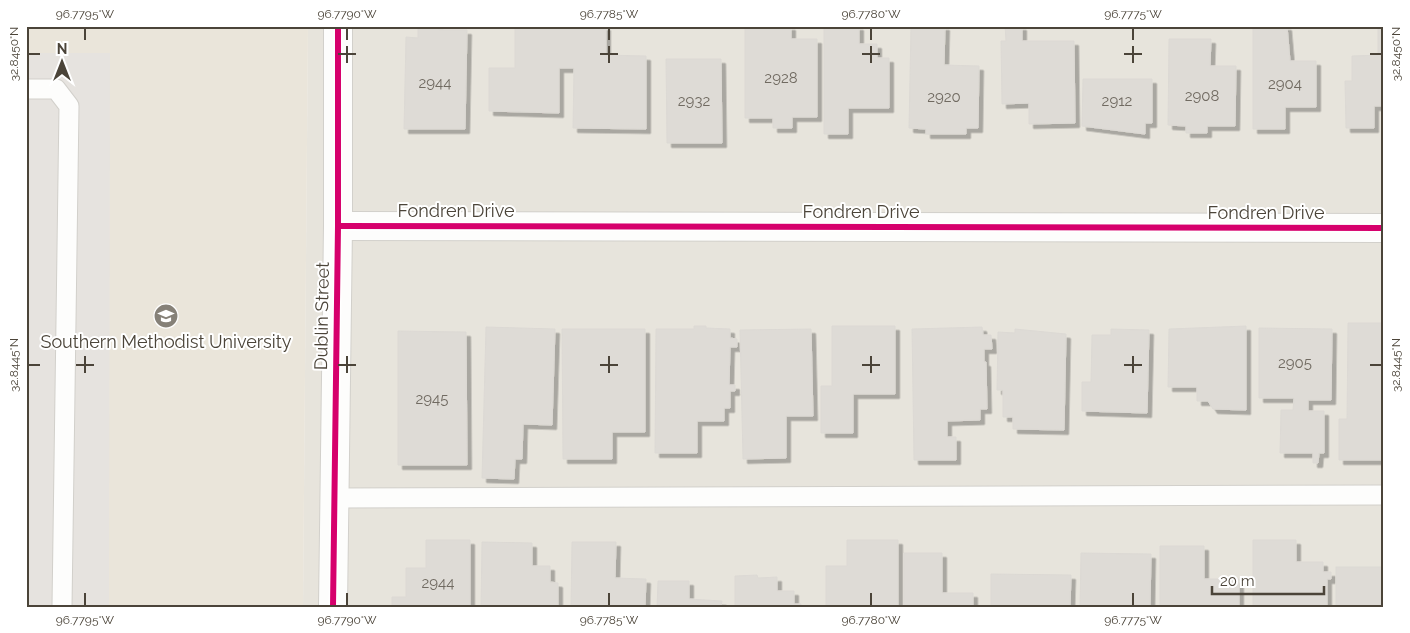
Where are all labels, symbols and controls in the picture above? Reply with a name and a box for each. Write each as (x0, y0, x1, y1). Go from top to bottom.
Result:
text: 96.7795°W (56, 7, 115, 21)
text: 96.7790°W (318, 7, 377, 21)
text: 96.7785°W (580, 7, 639, 21)
text: 96.7780°W (841, 7, 901, 21)
text: 96.7775°W (1104, 7, 1162, 21)
text: 32.8450°N (7, 27, 21, 81)
text: 32.8450°N (1389, 27, 1403, 81)
north arrow (38, 38, 88, 88)
text: N (57, 41, 67, 57)
house number: 2928 (764, 69, 798, 87)
house number: 2944 (419, 74, 452, 92)
house number: 2904 (1268, 75, 1302, 93)
house number: 2908 (1185, 87, 1219, 105)
house number: 2920 (927, 88, 961, 106)
house number: 2932 (678, 92, 710, 110)
house number: 2912 (1102, 92, 1133, 110)
street label: Fondren Drive (397, 200, 515, 221)
street label: Fondren Drive (802, 201, 920, 222)
street label: Fondren Drive (1207, 202, 1325, 223)
street label: Dublin Street (310, 262, 333, 370)
school or university icon: Southern Methodist University (153, 303, 179, 329)
place label: Southern Methodist University (40, 331, 292, 352)
text: 32.8445°N (7, 338, 21, 392)
text: 32.8445°N (1389, 338, 1403, 392)
house number: 2905 (1278, 354, 1312, 372)
house number: 2945 (416, 390, 448, 408)
scale bar (1212, 563, 1325, 595)
text: 20 m (1220, 572, 1255, 590)
house number: 2944 (422, 574, 455, 592)
text: 96.7795°W (56, 613, 115, 627)
text: 96.7790°W (318, 613, 377, 627)
text: 96.7785°W (580, 613, 639, 627)
text: 96.7780°W (841, 613, 901, 627)
text: 96.7775°W (1104, 613, 1162, 627)

